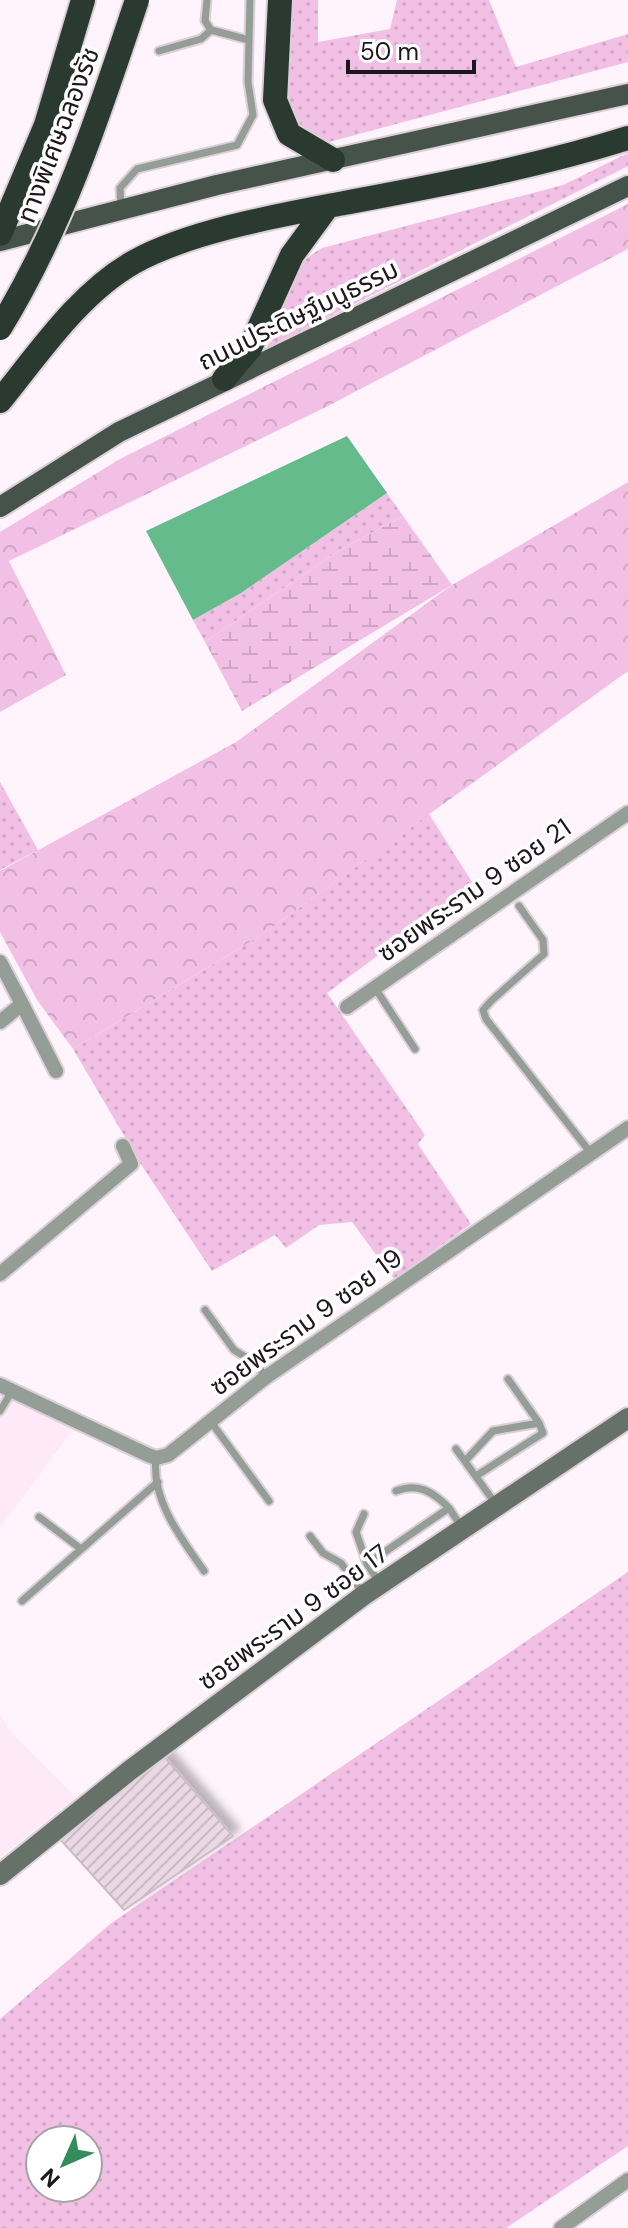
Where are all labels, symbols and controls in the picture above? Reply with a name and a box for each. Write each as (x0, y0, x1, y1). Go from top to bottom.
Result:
scale bar (348, 24, 474, 74)
text: 50 m (360, 36, 419, 67)
street label: ทางพิเศษฉลองรัช (9, 42, 107, 228)
street label: ถนนประดิษฐ์มนูธรรม (192, 252, 404, 378)
street label: ซอยพระราม 9 ซอย 21 (371, 811, 577, 969)
street label: ซอยพระราม 9 ซอย 19 (203, 1241, 409, 1403)
street label: ซอยพระราม 9 ซอย 17 (191, 1536, 395, 1698)
north arrow (24, 2124, 104, 2204)
text: N (34, 2162, 66, 2194)

